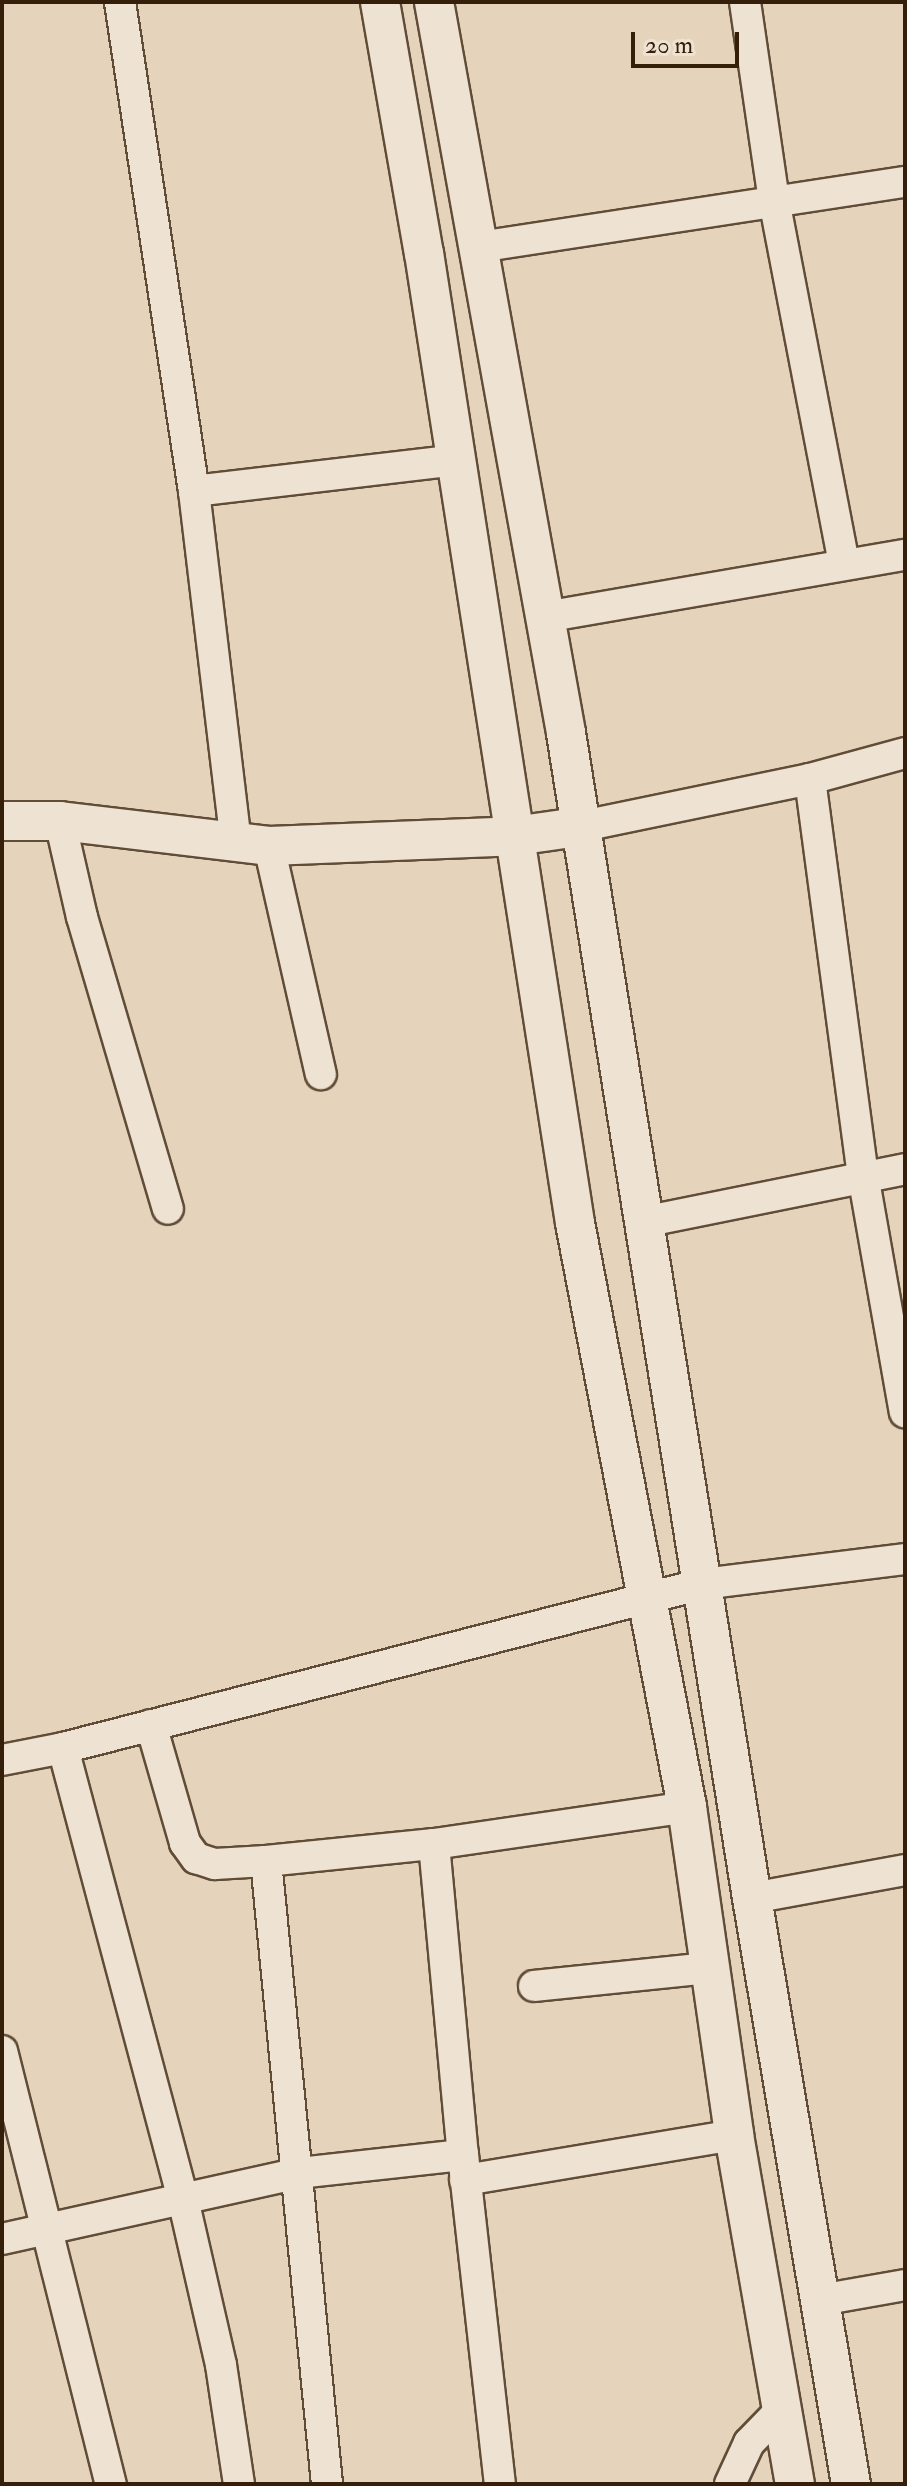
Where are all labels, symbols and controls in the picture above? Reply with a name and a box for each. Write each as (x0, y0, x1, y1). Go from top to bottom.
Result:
scale bar (635, 16, 743, 66)
text: 20 m (645, 30, 693, 61)

